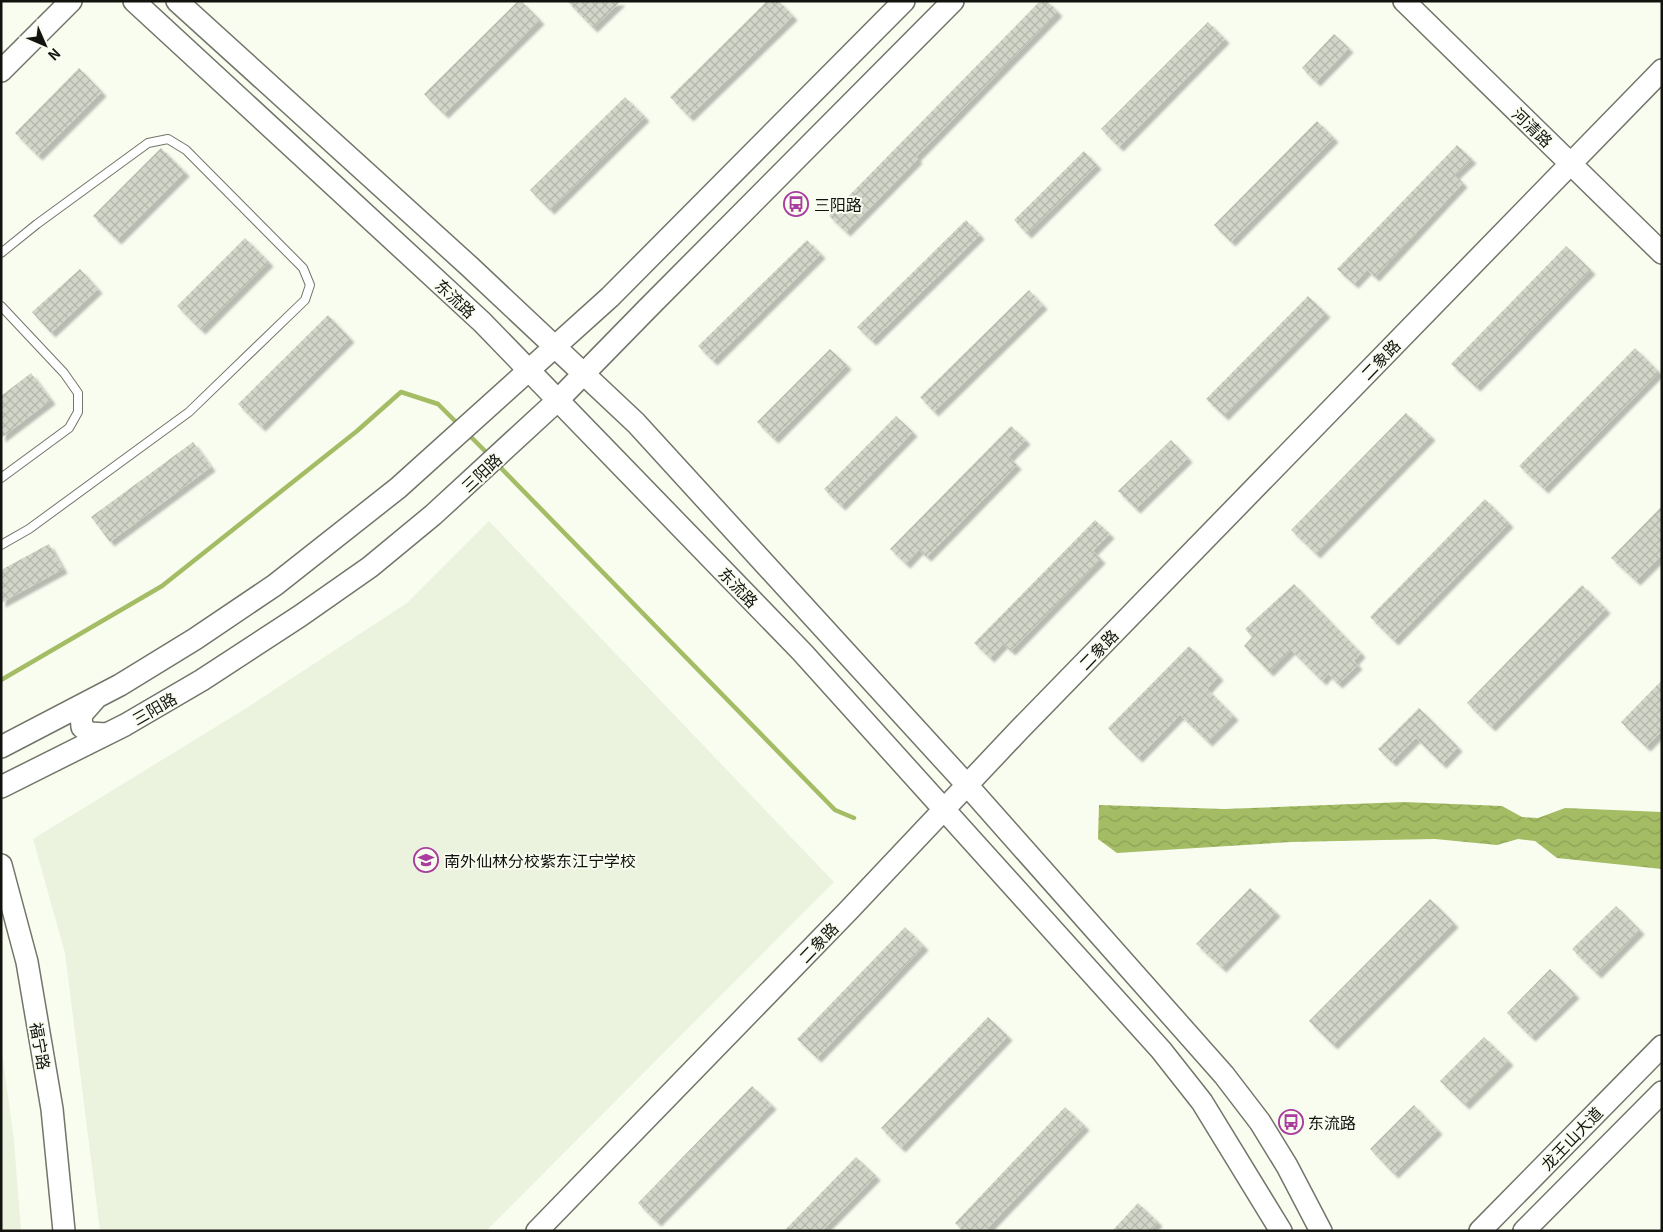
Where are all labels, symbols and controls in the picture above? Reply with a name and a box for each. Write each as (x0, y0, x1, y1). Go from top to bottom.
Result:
north arrow (20, 20, 70, 70)
text: N (44, 44, 66, 66)
street label: 河清路 (1507, 102, 1559, 152)
bus stop icon: 三阳路 (783, 191, 809, 217)
place label: 三阳路 (814, 192, 862, 216)
street label: 东流路 (430, 273, 482, 323)
street label: 二象路 (1355, 333, 1405, 385)
street label: 三阳路 (455, 447, 507, 497)
street label: 东流路 (714, 561, 764, 613)
street label: 二象路 (1073, 623, 1123, 675)
street label: 三阳路 (127, 686, 181, 730)
school or university icon: 南外仙林分校紫东江宁学校 (413, 847, 439, 873)
place label: 南外仙林分校紫东江宁学校 (444, 848, 636, 872)
street label: 二象路 (793, 916, 843, 968)
street label: 福宁路 (25, 1020, 57, 1072)
street label: 龙王山大道 (1535, 1101, 1607, 1175)
bus stop icon: 东流路 (1278, 1109, 1304, 1135)
place label: 东流路 (1308, 1110, 1356, 1134)

